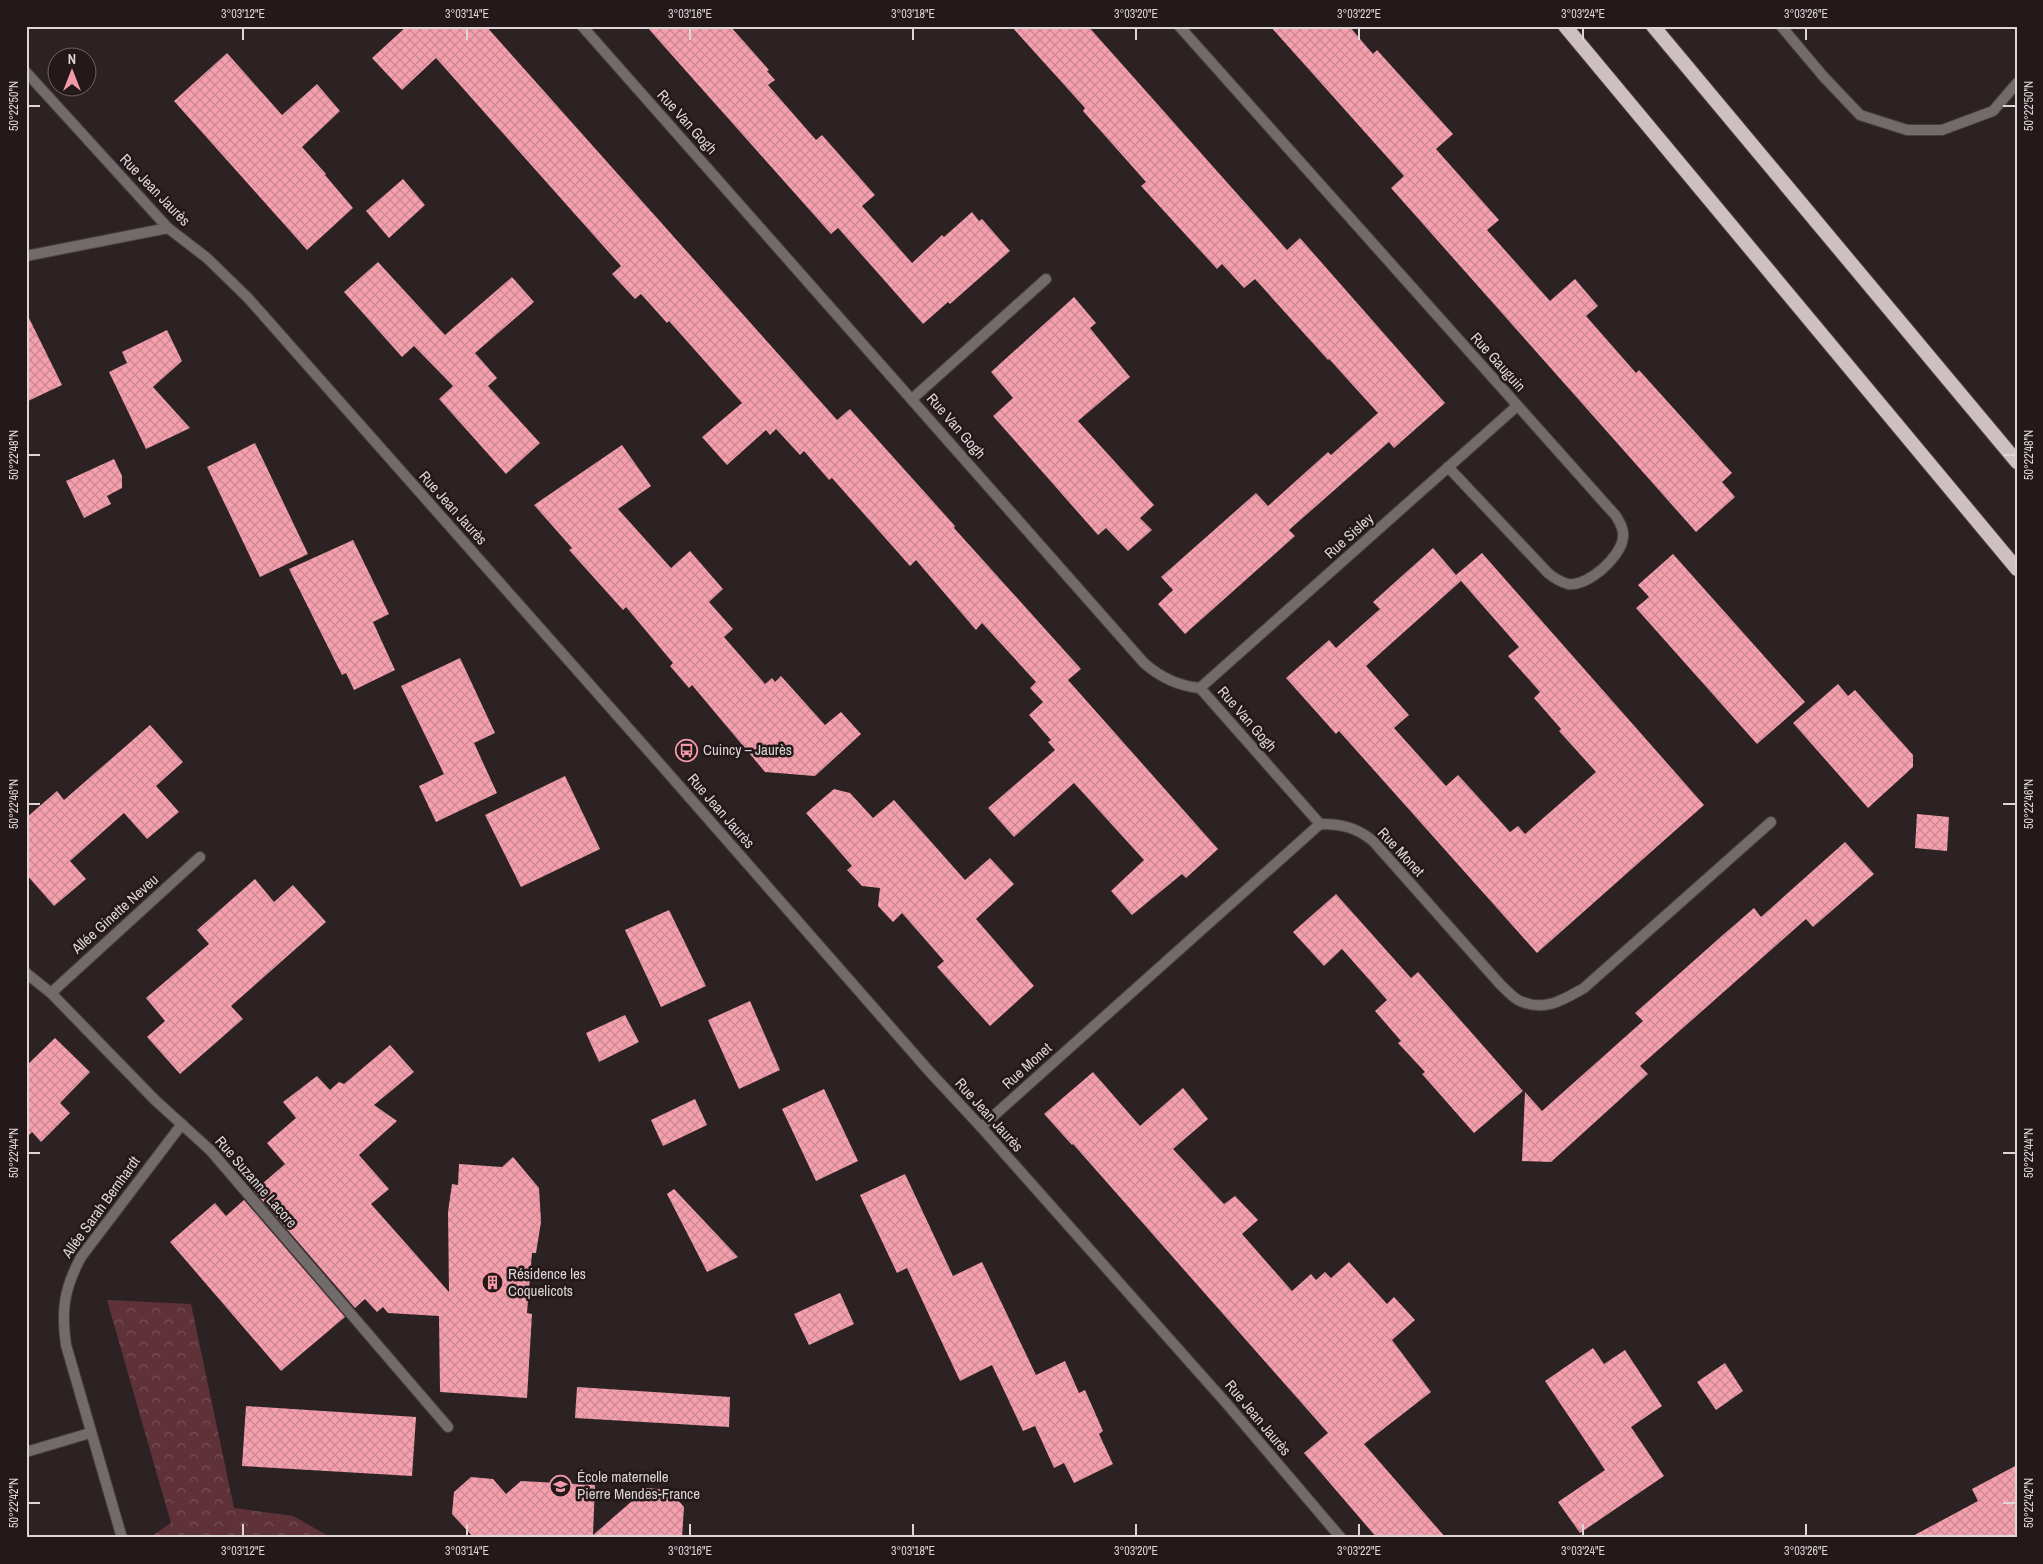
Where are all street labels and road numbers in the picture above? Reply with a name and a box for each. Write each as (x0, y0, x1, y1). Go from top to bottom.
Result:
street label: Rue Van Gogh (653, 85, 722, 159)
street label: Rue Jean Jaurès (116, 149, 195, 230)
street label: Rue Gauguin (1466, 327, 1531, 396)
street label: Rue Van Gogh (922, 388, 991, 463)
street label: Rue Jean Jaurès (414, 466, 492, 549)
street label: Rue Sisley (1320, 507, 1378, 563)
street label: Rue Van Gogh (1213, 681, 1282, 756)
street label: Rue Jean Jaurès (683, 769, 760, 853)
street label: Rue Monet (1373, 822, 1430, 881)
street label: Allée Ginette Neveu (66, 869, 163, 959)
street label: Rue Monet (997, 1037, 1056, 1094)
street label: Rue Jean Jaurès (950, 1073, 1028, 1156)
street label: Rue Suzanne Lacore (211, 1131, 302, 1232)
street label: Allée Sarah Bernhardt (56, 1151, 145, 1263)
street label: Rue Jean Jaurès (1220, 1375, 1296, 1460)

